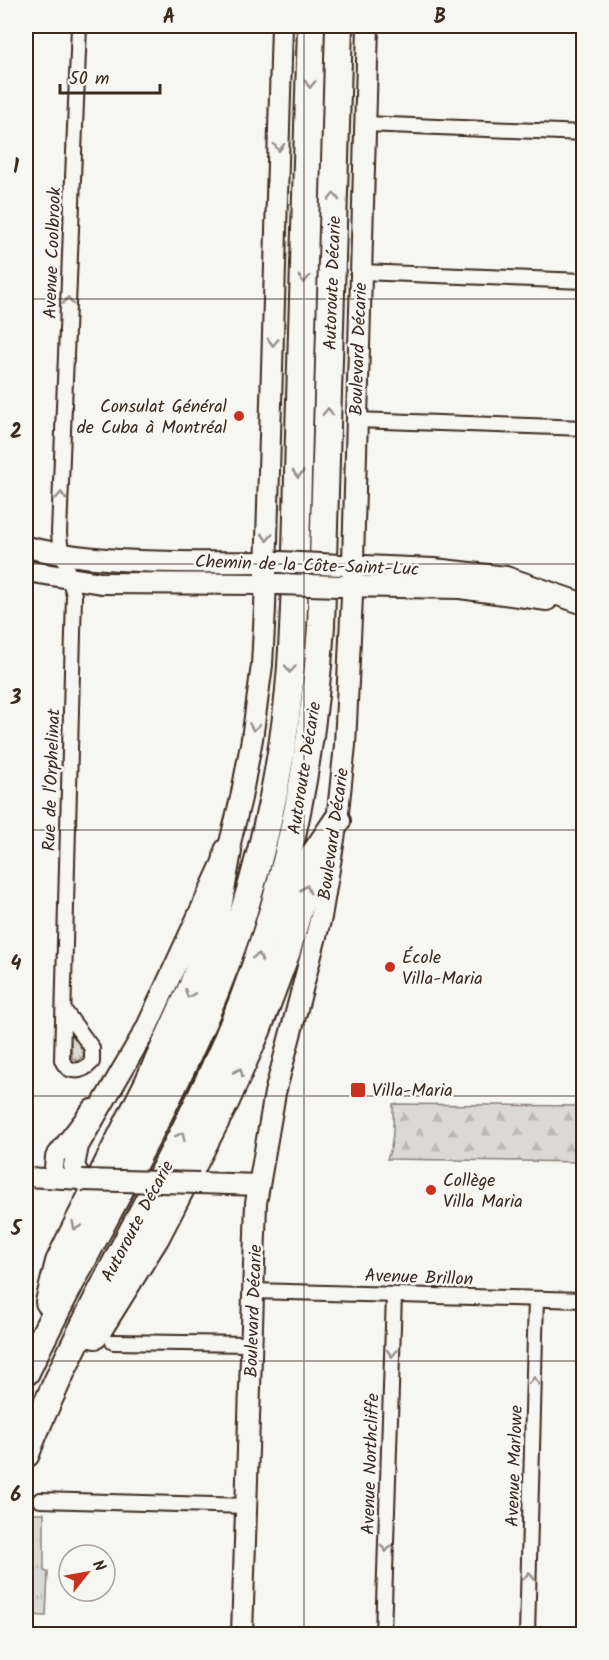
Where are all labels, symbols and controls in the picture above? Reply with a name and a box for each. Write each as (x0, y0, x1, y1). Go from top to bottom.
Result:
text: A (163, 2, 175, 34)
text: B (434, 2, 446, 34)
scale bar (60, 57, 160, 95)
text: 50 m (69, 65, 109, 94)
one-way arrow (303, 79, 316, 88)
one-way arrow (272, 142, 285, 151)
text: 1 (13, 152, 19, 184)
street label: Avenue Coolbrook (37, 186, 70, 319)
one-way arrow (328, 192, 340, 201)
street label: Autoroute Décarie (317, 216, 350, 351)
one-way arrow (298, 274, 310, 283)
street label: Boulevard Décarie (343, 282, 376, 416)
one-way arrow (62, 297, 75, 306)
one-way arrow (267, 337, 279, 346)
place label: Consulat Général de Cuba à Montréal (77, 393, 228, 443)
one-way arrow (322, 408, 334, 417)
marker: Consulat Général de Cuba à Montréal (232, 409, 246, 423)
text: 2 (10, 417, 22, 449)
one-way arrow (292, 469, 305, 478)
one-way arrow (54, 492, 67, 501)
one-way arrow (261, 532, 274, 541)
street label: Chemin de la Côte-Saint-Luc (194, 548, 419, 585)
one-way arrow (284, 664, 297, 673)
text: 3 (10, 683, 22, 715)
street label: Autoroute Décarie (281, 700, 330, 837)
street label: Rue de l'Orphelinat (36, 707, 70, 852)
one-way arrow (248, 722, 260, 731)
street label: Boulevard Décarie (311, 766, 358, 902)
one-way arrow (298, 884, 311, 894)
place label: École Villa-Maria (402, 944, 483, 994)
text: 4 (11, 949, 22, 981)
one-way arrow (250, 952, 263, 963)
marker: École Villa-Maria (383, 960, 397, 974)
one-way arrow (184, 988, 196, 999)
one-way arrow (232, 1068, 244, 1079)
place label: Villa-Maria (372, 1077, 453, 1106)
marker: Villa-Maria (349, 1081, 367, 1099)
one-way arrow (173, 1132, 185, 1143)
street label: Autoroute Décarie (94, 1156, 183, 1288)
place label: Collège Villa Maria (443, 1167, 523, 1217)
marker: Collège Villa Maria (424, 1183, 438, 1197)
text: 5 (10, 1214, 23, 1246)
one-way arrow (71, 1219, 83, 1230)
street label: Boulevard Décarie (238, 1244, 271, 1378)
street label: Avenue Brillon (364, 1262, 474, 1295)
one-way arrow (386, 1349, 399, 1358)
one-way arrow (528, 1377, 540, 1386)
street label: Avenue Northcliffe (355, 1393, 388, 1535)
street label: Avenue Marlowe (499, 1405, 532, 1527)
text: 6 (11, 1480, 22, 1512)
north arrow (57, 1543, 117, 1603)
one-way arrow (379, 1543, 392, 1552)
text: N (85, 1555, 112, 1577)
one-way arrow (523, 1572, 535, 1581)

